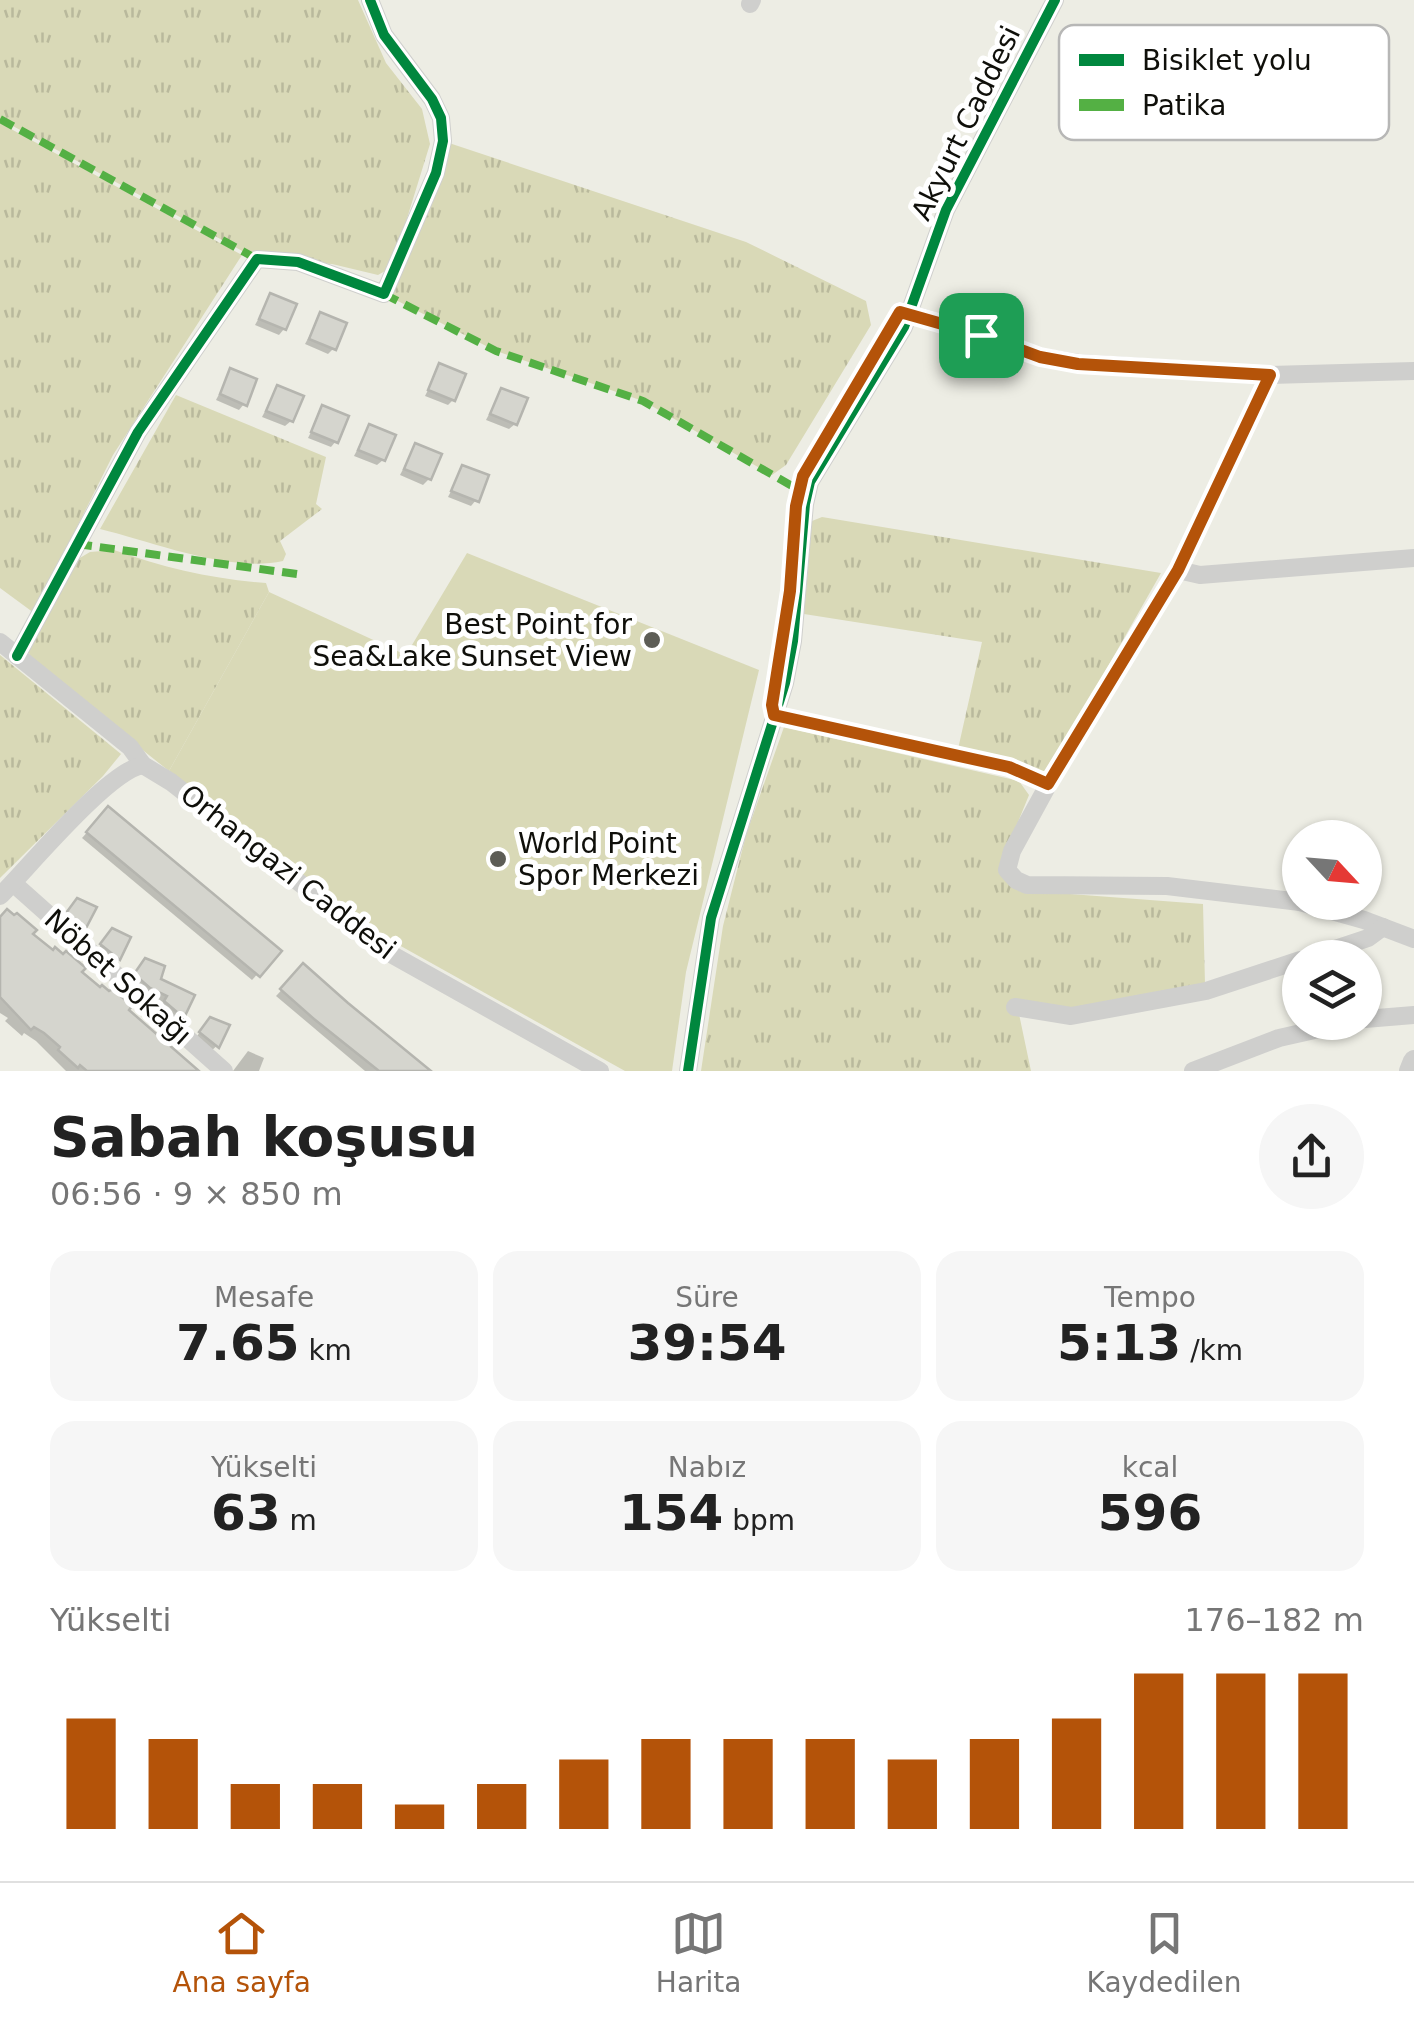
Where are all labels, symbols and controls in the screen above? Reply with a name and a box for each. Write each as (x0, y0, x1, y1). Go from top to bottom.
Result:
street label: Akyurt Caddesi (905, 21, 1027, 225)
legend (1059, 25, 1389, 140)
text: Bisiklet yolu (1142, 44, 1312, 77)
text: Patika (1142, 89, 1226, 122)
pin (939, 293, 1024, 378)
icon: arrive (954, 308, 1009, 363)
place label: Best Point for Sea&Lake Sunset View (313, 608, 632, 673)
marker: Best Point for Sea&Lake Sunset View (641, 629, 663, 651)
street label: Orhangazi Caddesi (174, 778, 402, 966)
north arrow (1282, 820, 1382, 920)
map controls (1282, 820, 1382, 1040)
place label: World Point Spor Merkezi (518, 827, 699, 892)
marker: World Point Spor Merkezi (487, 848, 509, 870)
street label: Nöbet Sokağı (38, 902, 198, 1052)
button: layers (1282, 940, 1382, 1040)
button: share (1259, 1104, 1364, 1209)
text: Sabah koşusu (50, 1105, 478, 1169)
text: 06:56 · 9 × 850 m (50, 1175, 343, 1213)
text: Mesafe (214, 1281, 314, 1314)
text: Süre (675, 1281, 739, 1314)
text: Tempo (1104, 1281, 1196, 1314)
text: 7.65 (176, 1314, 299, 1372)
text: 39:54 (627, 1314, 787, 1372)
text: 5:13 (1057, 1314, 1181, 1372)
text: km (299, 1334, 352, 1367)
text: /km (1181, 1334, 1243, 1367)
text: Yükselti (211, 1451, 317, 1484)
text: Nabız (668, 1451, 746, 1484)
text: kcal (1122, 1451, 1178, 1484)
text: 63 (211, 1484, 281, 1542)
text: 154 (619, 1484, 723, 1542)
text: 596 (1098, 1484, 1202, 1542)
text: m (281, 1504, 317, 1537)
text: bpm (723, 1504, 795, 1537)
text: Yükselti (50, 1601, 171, 1639)
text: 176–182 m (1185, 1601, 1364, 1639)
tab: Ana sayfa (173, 1906, 311, 1999)
tab: Harita (656, 1906, 742, 1999)
tab: Kaydedilen (1087, 1906, 1241, 1999)

